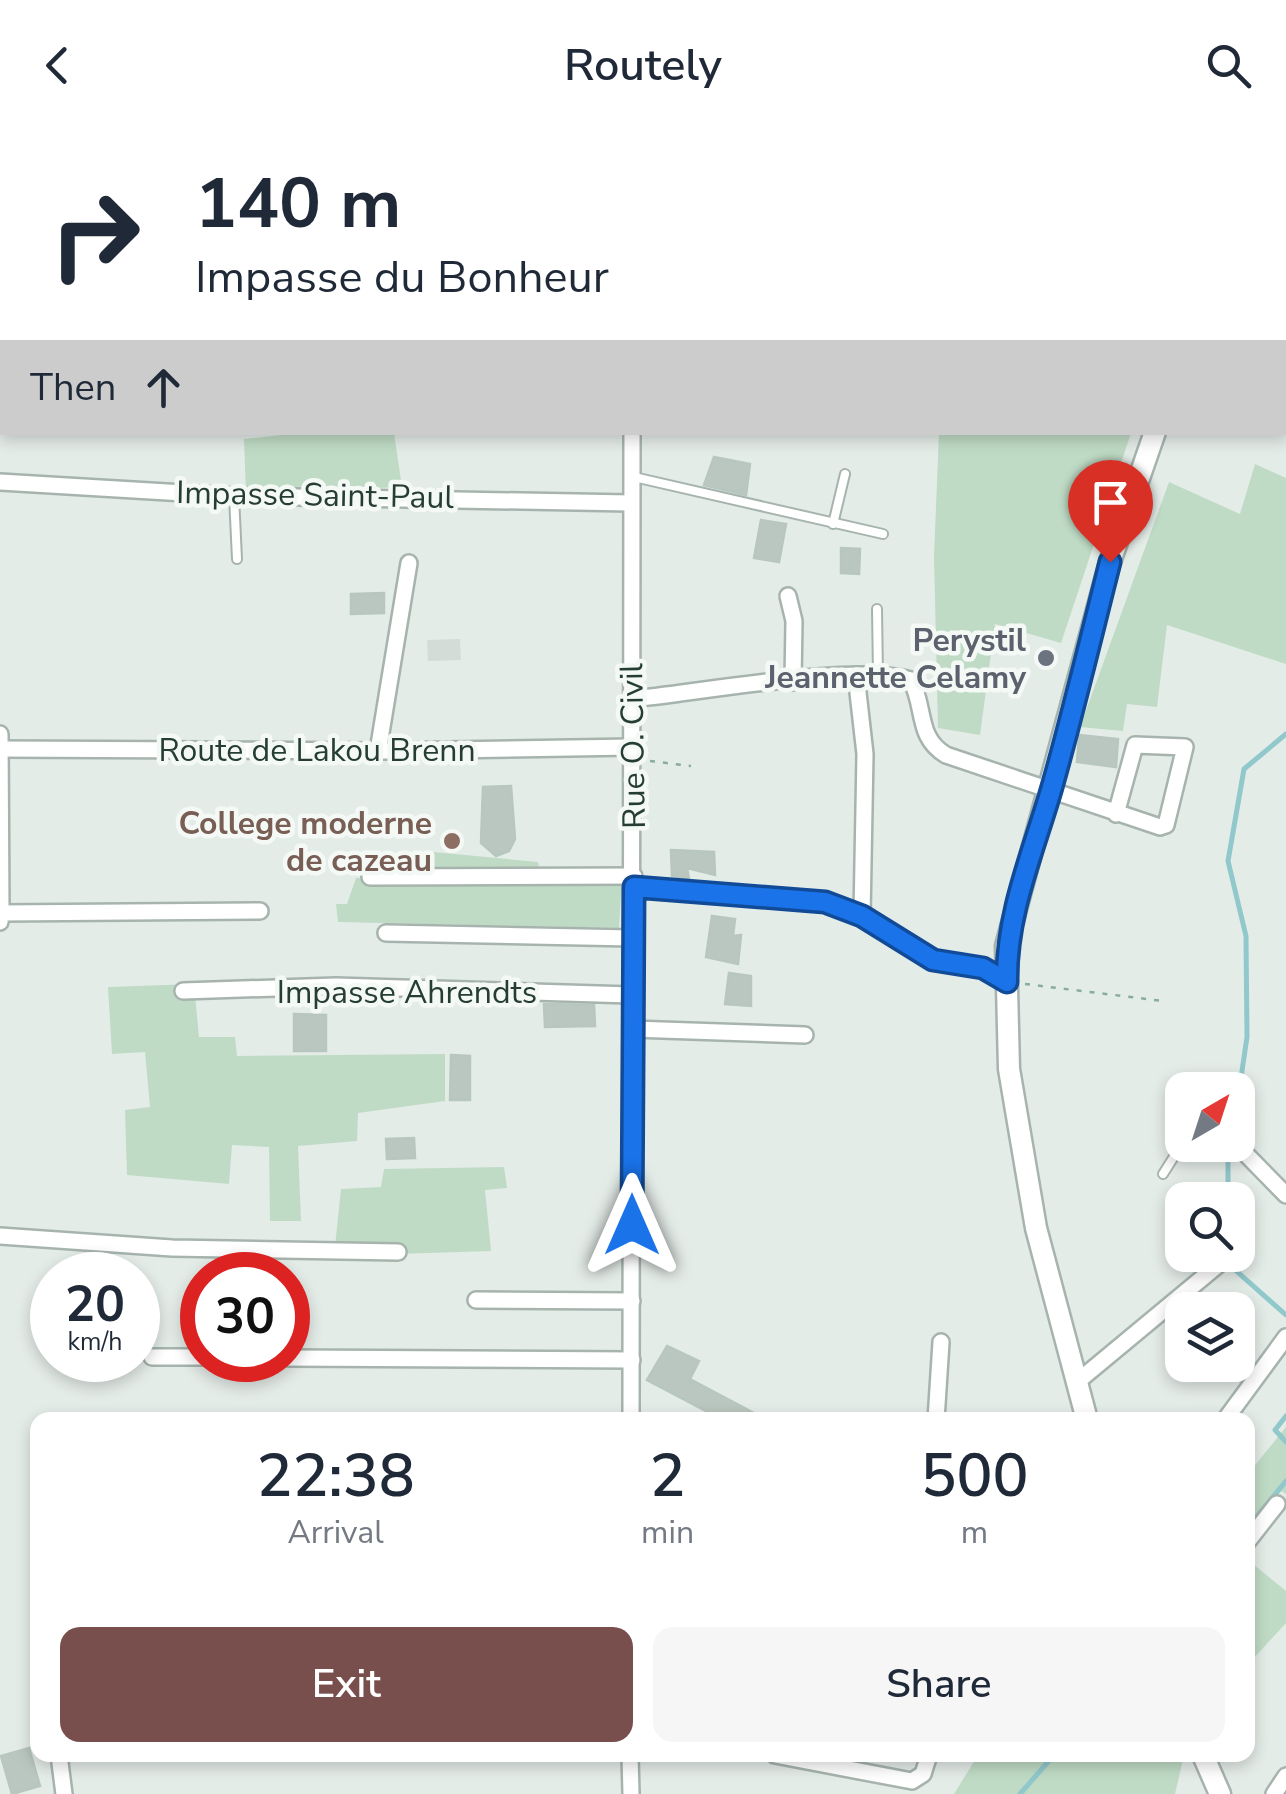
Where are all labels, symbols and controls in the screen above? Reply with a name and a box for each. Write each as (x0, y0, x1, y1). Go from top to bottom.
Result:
text: Routely (564, 35, 722, 96)
icon: back (30, 38, 85, 93)
icon: search (1201, 38, 1256, 93)
text: 140 m (195, 156, 401, 252)
icon: right (30, 170, 160, 300)
text: Impasse du Bonheur (195, 247, 609, 308)
icon: ahead (136, 360, 191, 415)
text: Then (30, 362, 116, 413)
pin (1068, 460, 1153, 563)
street label: Impasse Saint-Paul (176, 471, 455, 519)
icon: arrive (1083, 475, 1138, 530)
place label: Perystil Jeannette Celamy (764, 619, 1027, 699)
marker: Perystil Jeannette Celamy (1035, 647, 1057, 669)
street label: Rue O. Civil (610, 662, 656, 829)
street label: Route de Lakou Brenn (158, 729, 476, 772)
place label: College moderne de cazeau (178, 802, 432, 882)
marker: College moderne de cazeau (441, 830, 463, 852)
street label: Impasse Ahrendts (277, 971, 537, 1014)
north arrow (1165, 1072, 1255, 1162)
map controls (1165, 1072, 1255, 1382)
position arrow (580, 1173, 684, 1277)
button: search (1165, 1182, 1255, 1272)
speed limit sign: 30 (180, 1252, 310, 1382)
text: 20 (65, 1270, 125, 1339)
button: layers (1165, 1292, 1255, 1382)
text: km/h (67, 1325, 123, 1359)
text: 22:38 (256, 1435, 415, 1517)
text: 2 (650, 1435, 686, 1517)
text: 500 (921, 1435, 1029, 1517)
text: Arrival (287, 1511, 384, 1554)
text: min (641, 1511, 694, 1554)
text: m (961, 1511, 988, 1554)
button: Exit (60, 1627, 633, 1742)
button: Share (653, 1627, 1225, 1742)

